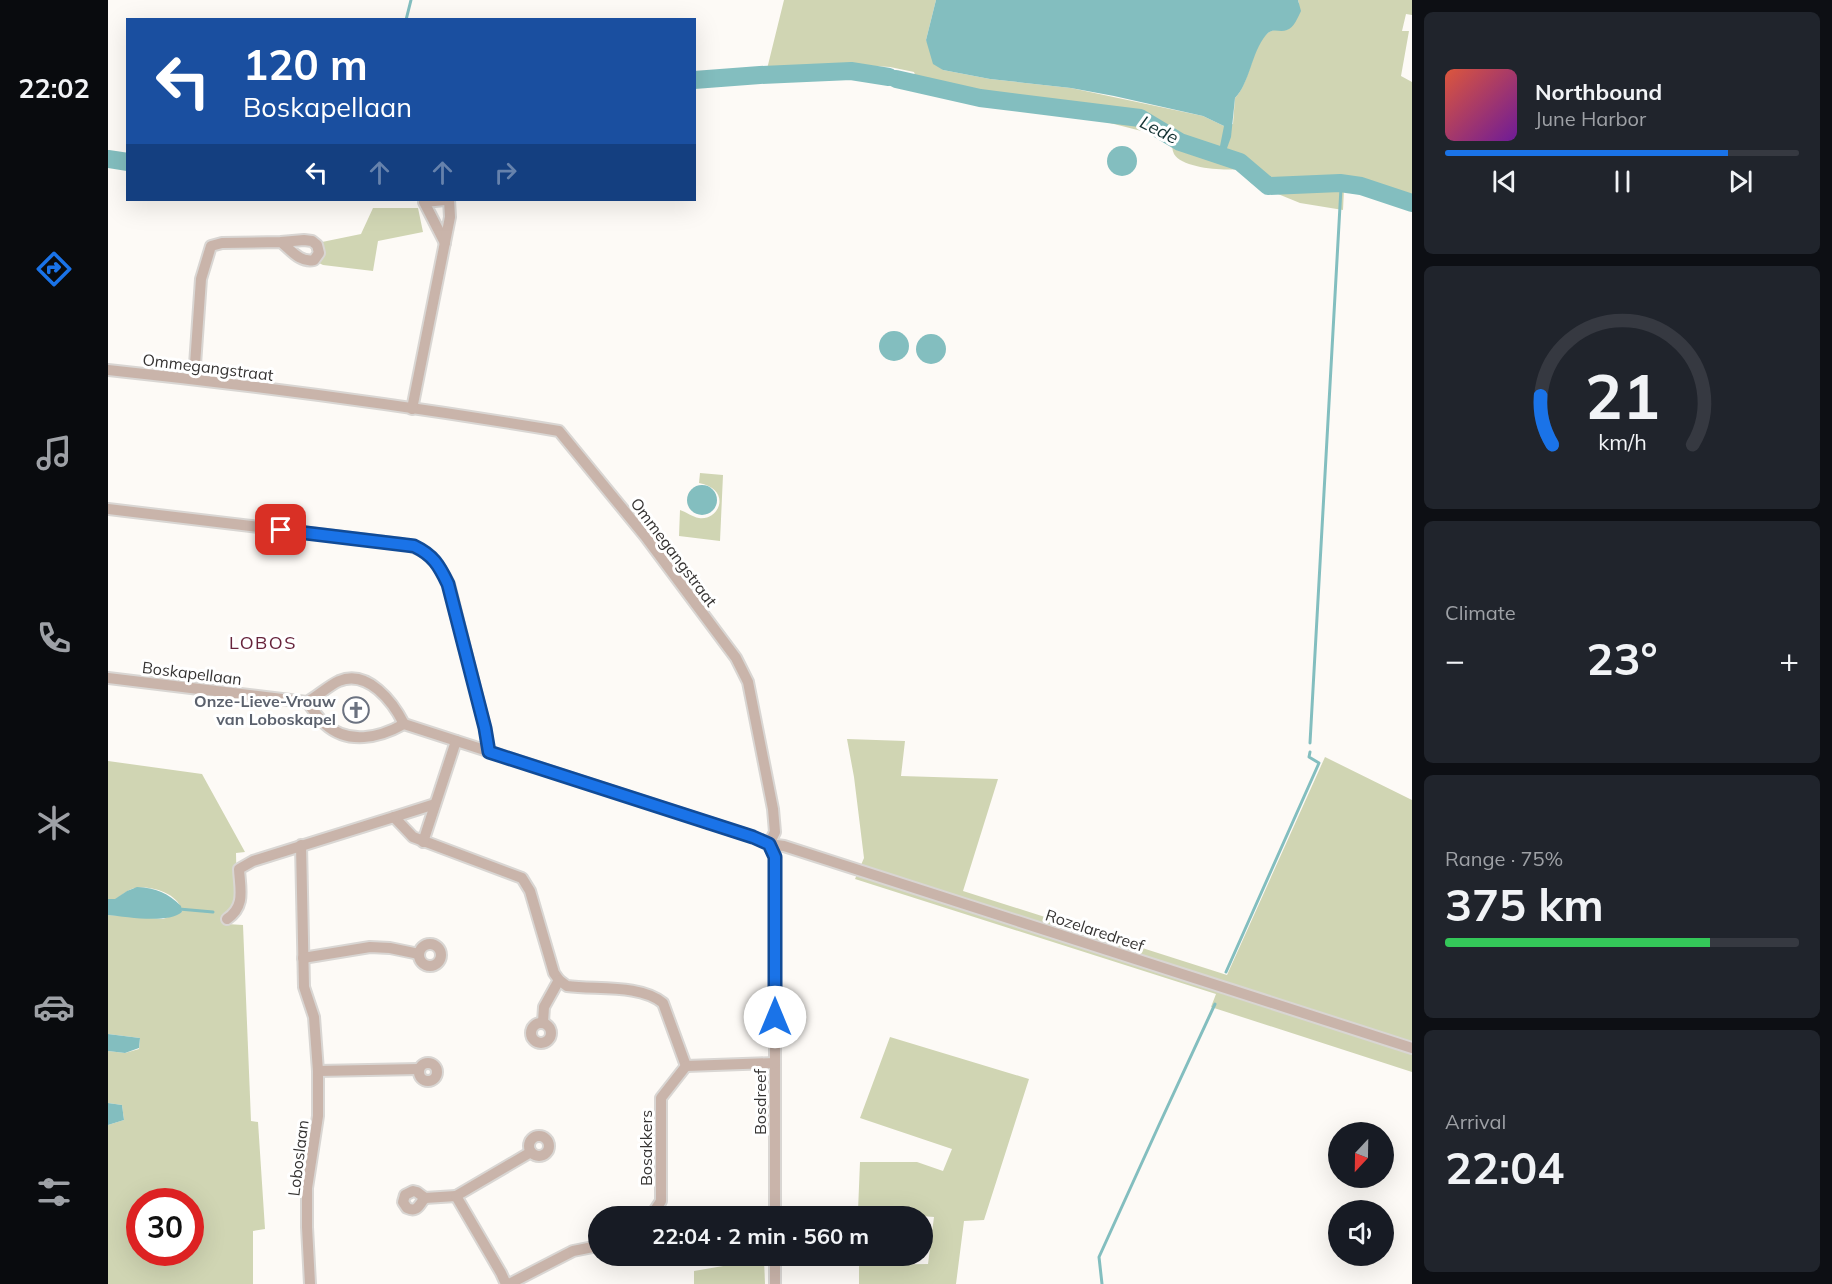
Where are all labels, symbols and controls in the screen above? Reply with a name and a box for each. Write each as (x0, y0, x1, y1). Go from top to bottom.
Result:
text: 120 m (243, 38, 368, 91)
icon: left (144, 42, 222, 120)
text: 22:02 (18, 71, 90, 105)
text: Northbound (1535, 78, 1662, 106)
text: Boskapellaan (243, 90, 412, 124)
text: June Harbor (1535, 106, 1646, 131)
water label: Lede (1136, 110, 1182, 149)
icon: left (300, 156, 333, 189)
icon: ahead (363, 156, 396, 189)
icon: ahead (426, 156, 459, 189)
icon: right (489, 156, 522, 189)
icon: previous (1488, 165, 1521, 198)
icon: pause (1606, 165, 1639, 198)
icon: next (1724, 165, 1757, 198)
icon: directions (33, 248, 75, 290)
street label: Ommegangstraat (142, 349, 275, 385)
text: 21 (1585, 356, 1659, 435)
text: km/h (1598, 428, 1646, 455)
icon: music (33, 432, 75, 474)
street label: Ommegangstraat (626, 494, 722, 611)
pin (255, 504, 306, 555)
icon: arrive (264, 513, 297, 546)
text: Climate (1445, 600, 1516, 625)
icon: phone (33, 617, 75, 659)
text: 23° (1586, 630, 1658, 686)
district label: LOBOS (229, 631, 297, 654)
text: − (1445, 639, 1465, 680)
text: + (1779, 639, 1799, 680)
street label: Boskapellaan (141, 657, 243, 689)
place label: Onze-Lieve-Vrouw van Loboskapel (194, 691, 336, 729)
church icon: Onze-Lieve-Vrouw van Loboskapel (341, 695, 371, 725)
icon: climate (33, 802, 75, 844)
text: Range · 75% (1445, 846, 1563, 871)
text: 375 km (1445, 876, 1604, 932)
street label: Rozelaredreef (1043, 905, 1147, 956)
position arrow (743, 985, 807, 1049)
icon: car (33, 986, 75, 1028)
street label: Bosdreef (750, 1068, 770, 1135)
text: Arrival (1445, 1109, 1506, 1134)
street label: Bosakkers (636, 1110, 656, 1186)
street label: Loboslaan (283, 1119, 313, 1197)
north arrow (1328, 1122, 1394, 1188)
map controls (1328, 1122, 1394, 1266)
text: 22:04 (1445, 1139, 1564, 1195)
icon: filters (33, 1171, 75, 1213)
speed limit sign: 30 (126, 1188, 204, 1266)
button: sound (1328, 1200, 1394, 1266)
text: 22:04 · 2 min · 560 m (652, 1222, 869, 1250)

